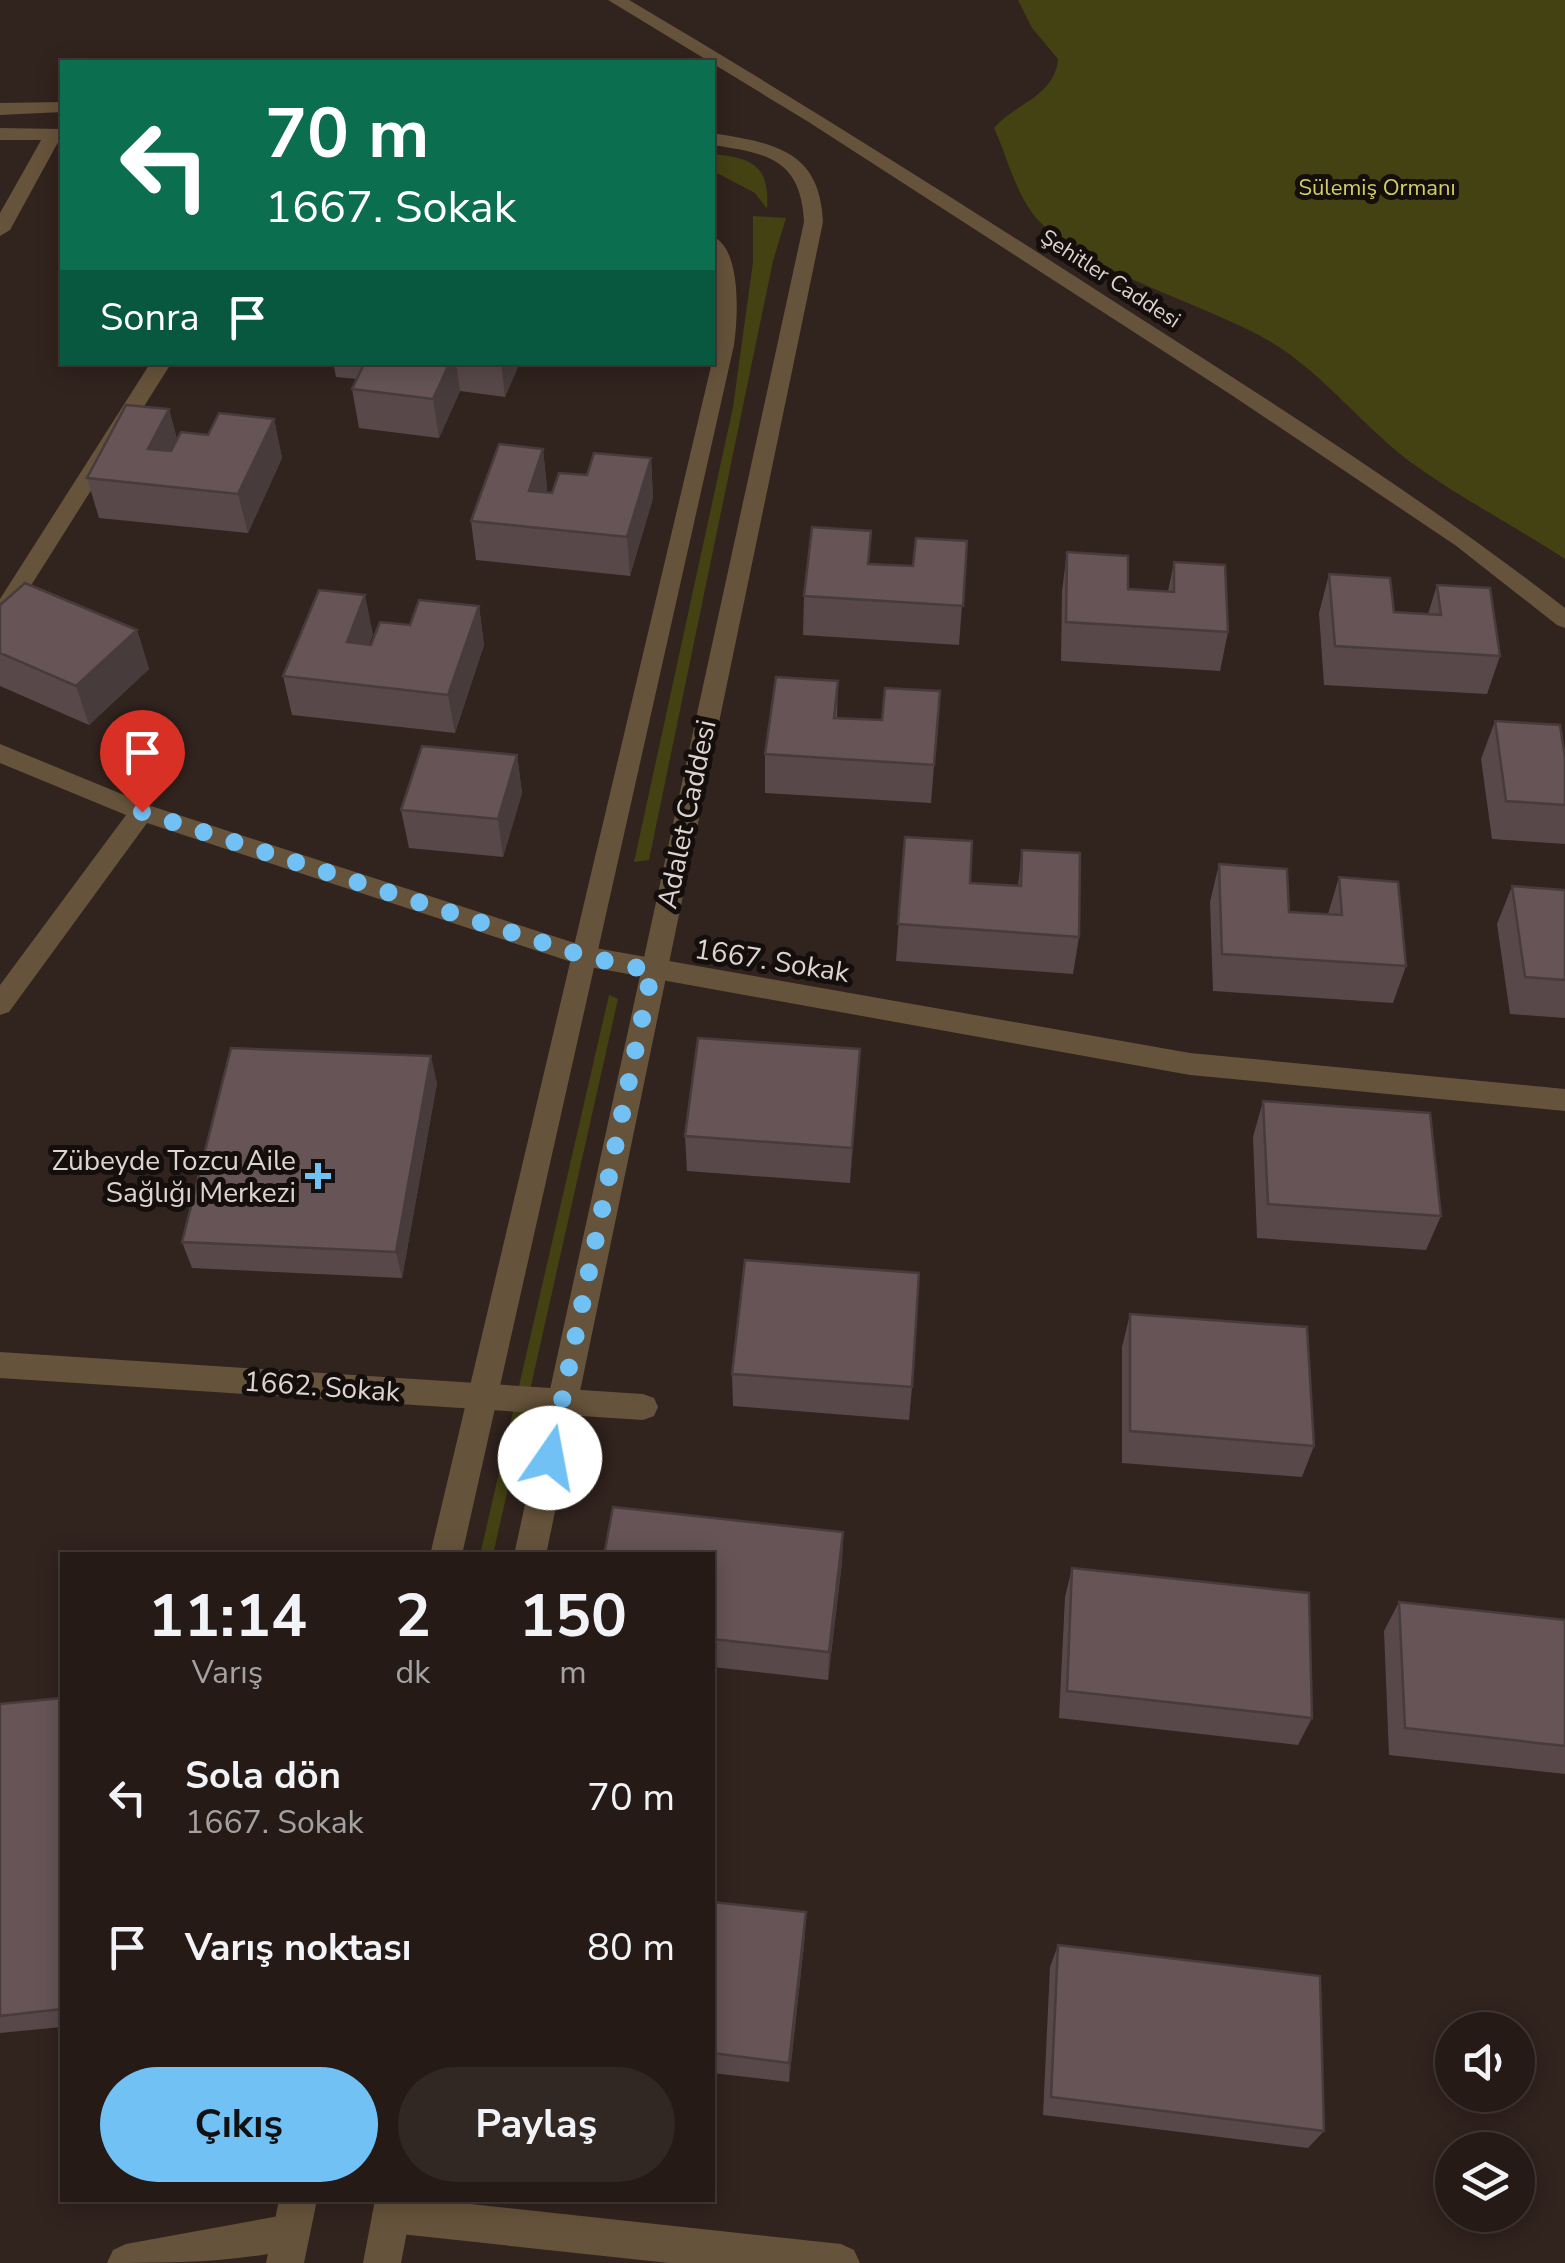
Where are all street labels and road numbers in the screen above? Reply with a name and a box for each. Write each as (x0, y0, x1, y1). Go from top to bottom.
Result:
street label: Şehitler Caddesi (1035, 222, 1186, 335)
street label: Adalet Caddesi (648, 716, 726, 912)
street label: 1667. Sokak (692, 930, 853, 992)
street label: 1662. Sokak (243, 1363, 402, 1411)

